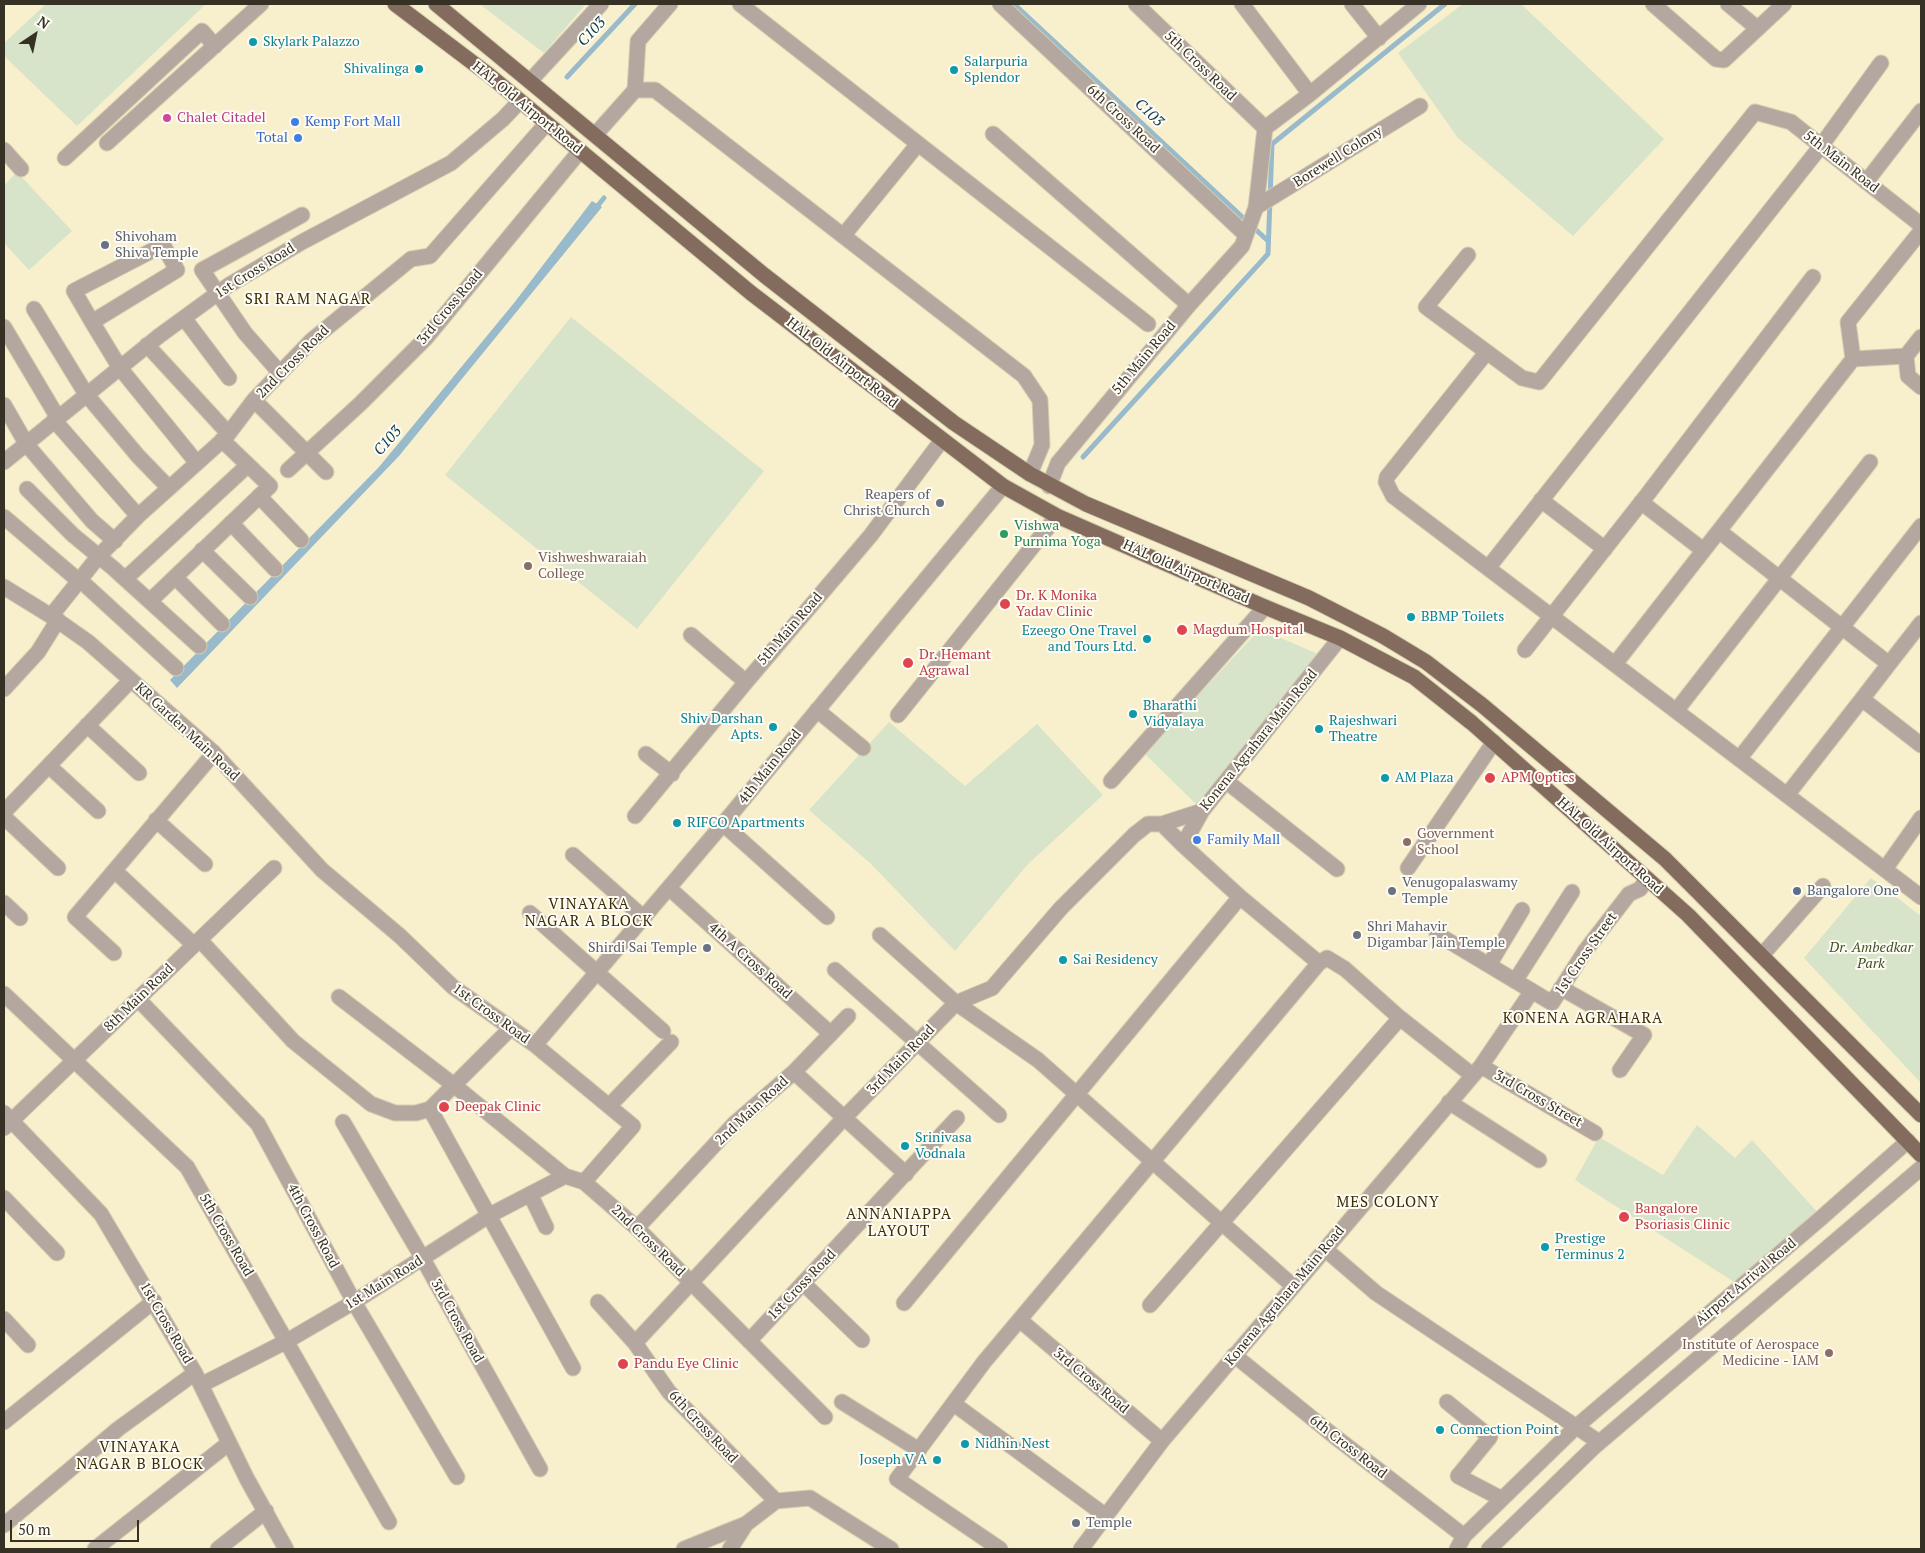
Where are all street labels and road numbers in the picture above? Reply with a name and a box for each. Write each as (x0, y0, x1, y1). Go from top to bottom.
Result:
street label: 5th Cross Road (1161, 28, 1239, 104)
street label: HAL Old Airport Road (469, 58, 585, 158)
street label: 6th Cross Road (1083, 81, 1163, 157)
street label: Borewell Colony (1291, 123, 1385, 191)
street label: 5th Main Road (1800, 127, 1882, 197)
street label: 1st Cross Road (212, 240, 298, 302)
street label: 3rd Cross Road (414, 266, 486, 348)
street label: HAL Old Airport Road (783, 314, 901, 412)
street label: 5th Main Road (1108, 318, 1180, 398)
street label: 2nd Cross Road (253, 322, 333, 402)
street label: HAL Old Airport Road (1120, 537, 1252, 607)
street label: 5th Main Road (754, 589, 826, 669)
street label: Konena Agrahara Main Road (1197, 666, 1321, 814)
street label: KR Garden Main Road (131, 679, 243, 785)
street label: 4th Main Road (735, 726, 805, 808)
street label: HAL Old Airport Road (1554, 794, 1666, 898)
street label: 1st Cross Street (1551, 909, 1621, 999)
street label: 4th A Cross Road (705, 919, 795, 1003)
street label: 8th Main Road (101, 960, 177, 1036)
street label: 1st Cross Road (449, 980, 533, 1048)
street label: 3rd Main Road (864, 1022, 938, 1098)
street label: 3rd Cross Street (1491, 1067, 1585, 1131)
street label: 2nd Main Road (712, 1073, 792, 1149)
street label: 4th Cross Road (284, 1181, 342, 1271)
street label: 5th Cross Road (195, 1190, 257, 1280)
street label: 2nd Cross Road (608, 1202, 688, 1280)
street label: Konena Agrahara Main Road (1222, 1223, 1348, 1369)
street label: Airport Arrival Road (1692, 1235, 1800, 1329)
street label: 1st Cross Road (764, 1246, 840, 1324)
street label: 1st Main Road (342, 1252, 426, 1314)
street label: 3rd Cross Road (427, 1276, 487, 1366)
street label: 1st Cross Road (136, 1279, 196, 1367)
street label: 3rd Cross Road (1050, 1345, 1132, 1417)
street label: 6th Cross Road (665, 1387, 741, 1467)
street label: 6th Cross Road (1306, 1412, 1390, 1482)

